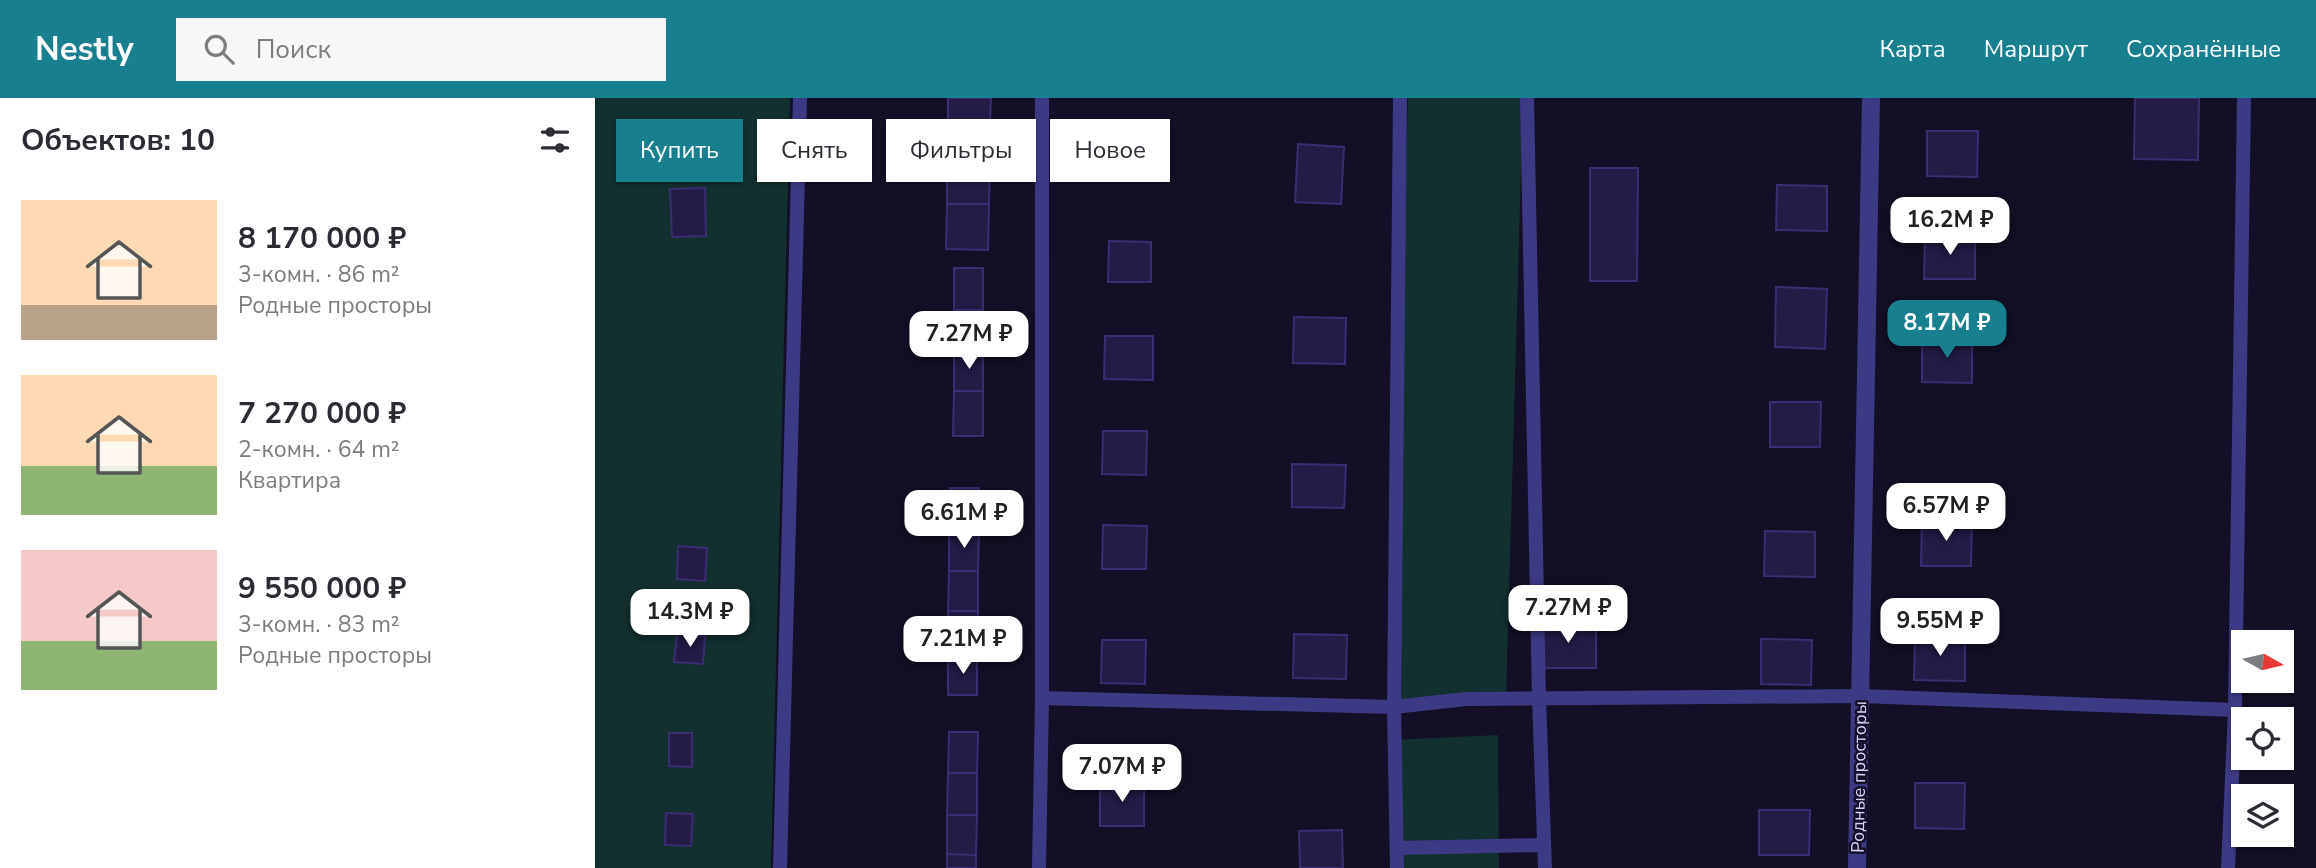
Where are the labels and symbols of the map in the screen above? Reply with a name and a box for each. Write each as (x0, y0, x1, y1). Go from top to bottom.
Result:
pin: 16.2M ₽ (1885, 198, 2015, 257)
pin: 8.17M ₽ (1882, 300, 2012, 360)
pin: 7.27M ₽ (904, 312, 1034, 371)
pin: 6.57M ₽ (1881, 484, 2011, 543)
pin: 6.61M ₽ (899, 490, 1029, 550)
pin: 7.27M ₽ (1503, 586, 1633, 645)
pin: 14.3M ₽ (625, 589, 755, 649)
pin: 9.55M ₽ (1875, 598, 2005, 658)
pin: 7.21M ₽ (898, 616, 1028, 676)
north arrow (2231, 630, 2294, 693)
street label: Родные просторы (1846, 701, 1872, 853)
pin: 7.07M ₽ (1057, 744, 1187, 804)

